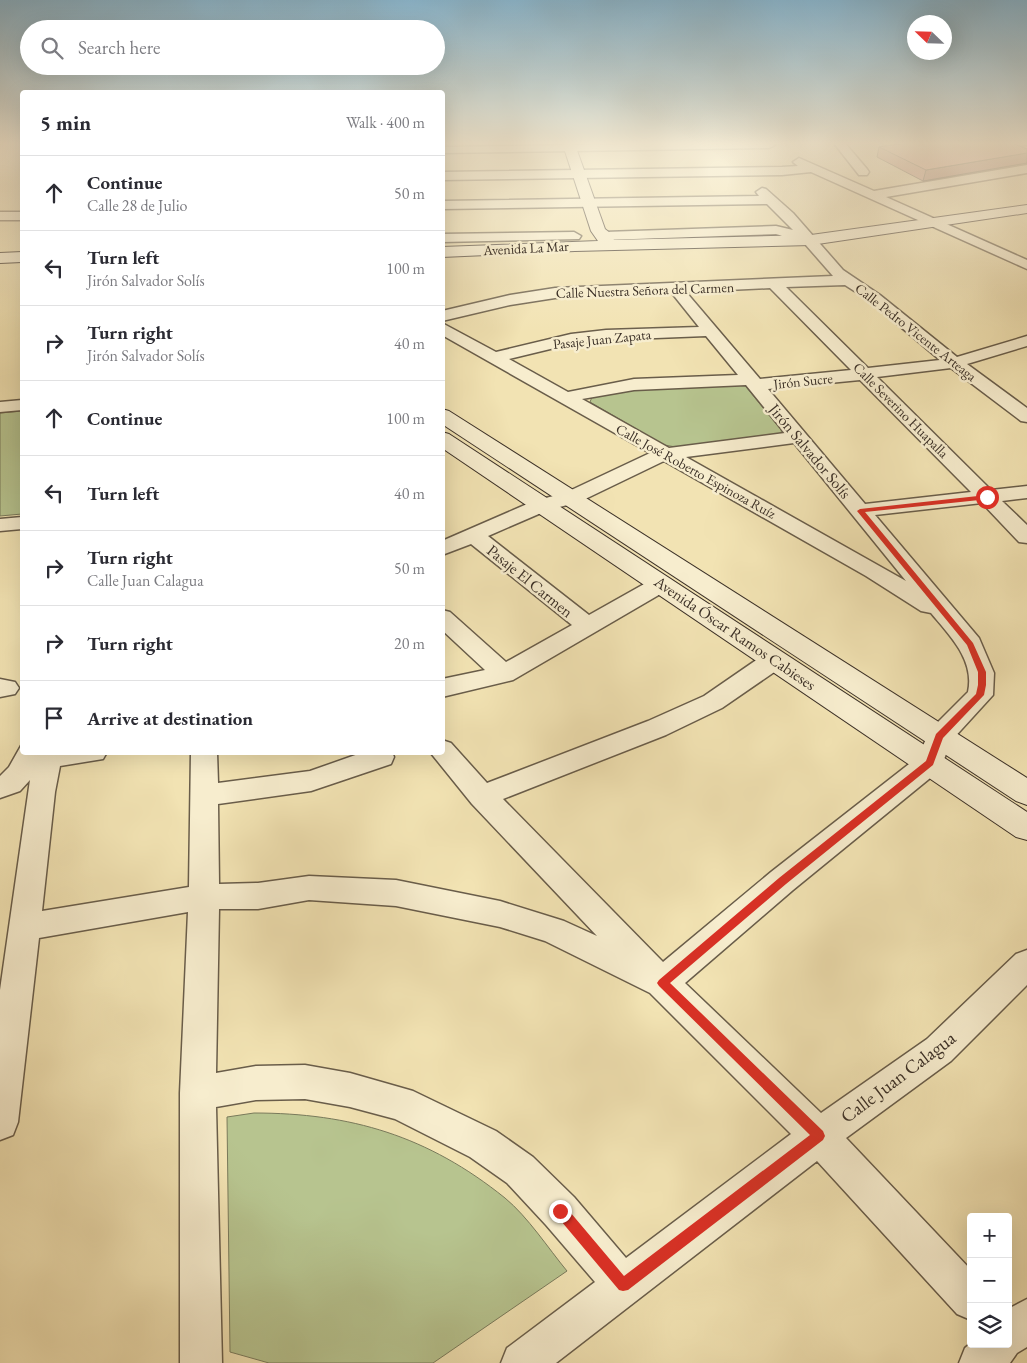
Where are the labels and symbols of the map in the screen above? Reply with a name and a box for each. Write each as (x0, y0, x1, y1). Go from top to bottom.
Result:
north arrow (907, 15, 952, 60)
street label: Avenida La Mar (482, 237, 569, 259)
street label: Calle Nuestra Señora del Carmen (556, 278, 735, 302)
street label: Calle Pedro Vicente Arteaga (852, 279, 981, 385)
street label: Pasaje Juan Zapata (552, 325, 652, 353)
street label: Calle Severino Huapalla (849, 358, 953, 462)
street label: Jirón Sucre (771, 369, 834, 393)
street label: Jirón Salvador Solís (763, 398, 856, 503)
street label: Calle José Roberto Espinoza Ruíz (613, 419, 780, 523)
route start (976, 486, 999, 509)
street label: Pasaje El Carmen (483, 540, 578, 623)
street label: Avenida Óscar Ramos Cabieses (649, 570, 820, 695)
street label: Calle Juan Calagua (835, 1025, 961, 1129)
route end (549, 1200, 572, 1223)

